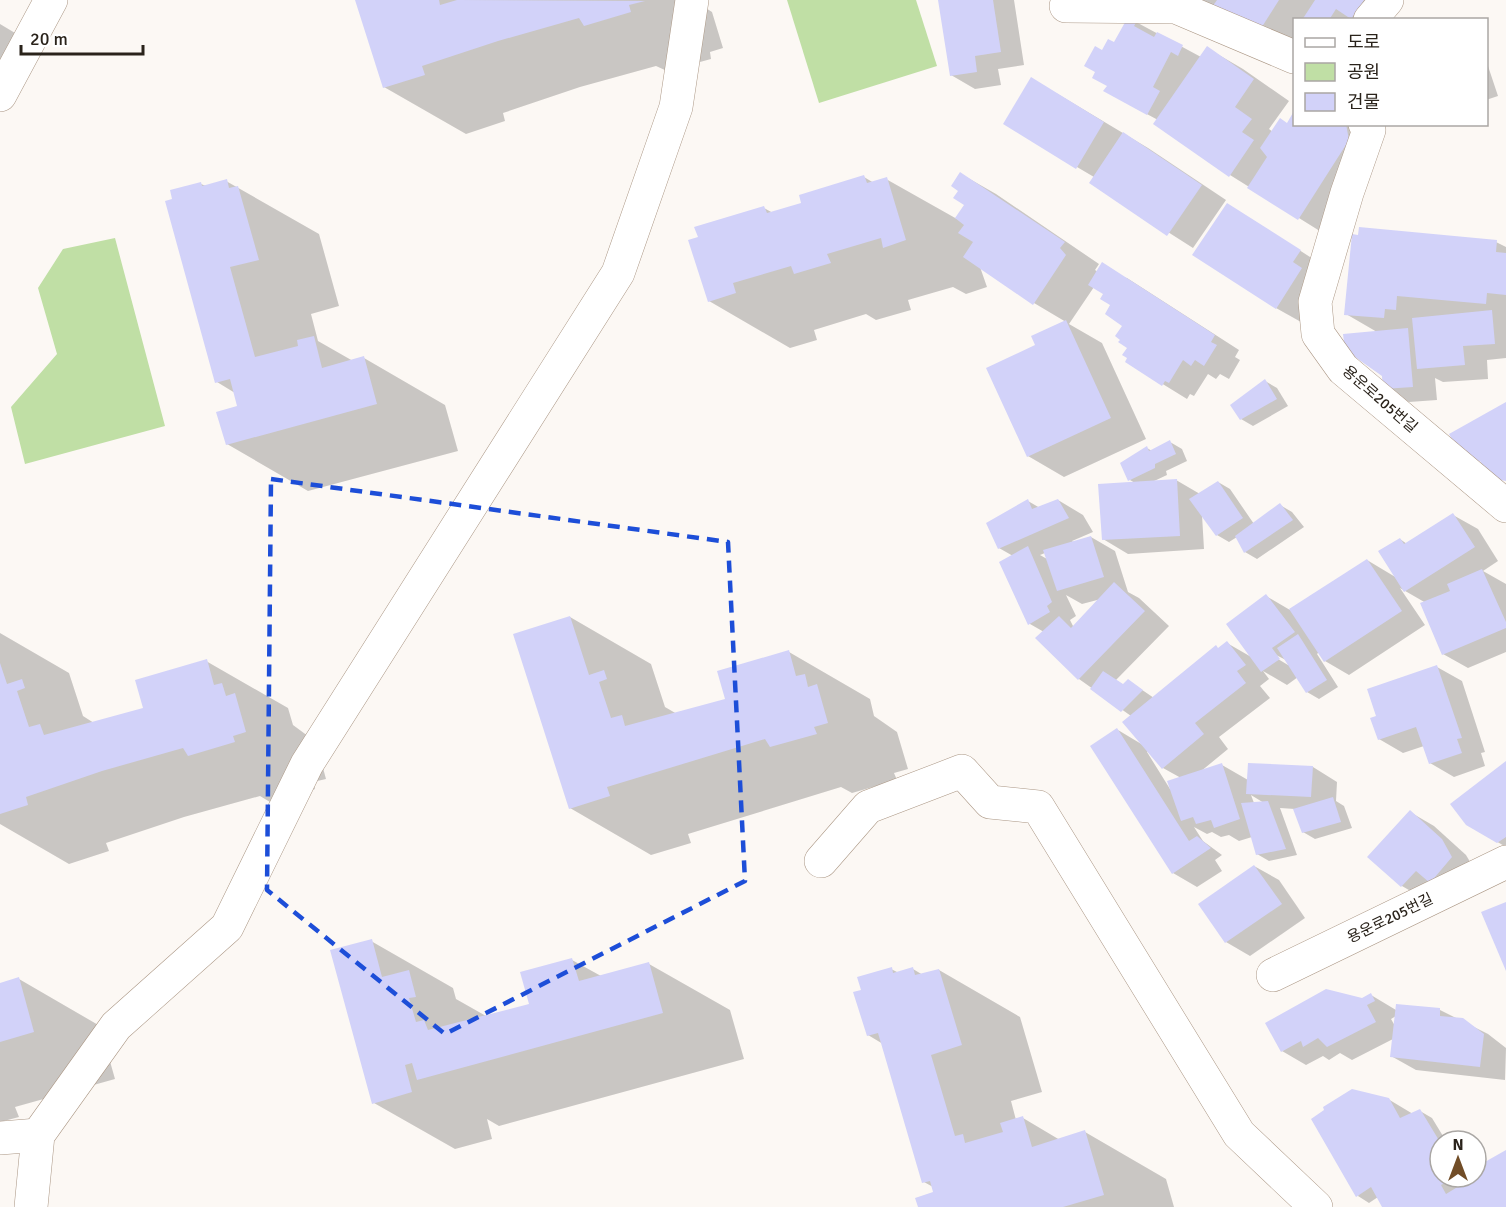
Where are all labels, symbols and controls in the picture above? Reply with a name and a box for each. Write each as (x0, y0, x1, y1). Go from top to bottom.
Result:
scale bar (21, 18, 142, 56)
legend (1293, 18, 1488, 126)
text: 20 m (30, 28, 68, 50)
text: 도로 (1347, 31, 1380, 53)
text: 공원 (1347, 61, 1380, 83)
text: 건물 (1347, 91, 1380, 113)
street label: 용운로205번길 (1339, 362, 1421, 436)
street label: 용운로205번길 (1344, 889, 1436, 947)
north arrow (1428, 1129, 1488, 1189)
text: N (1452, 1135, 1464, 1155)

